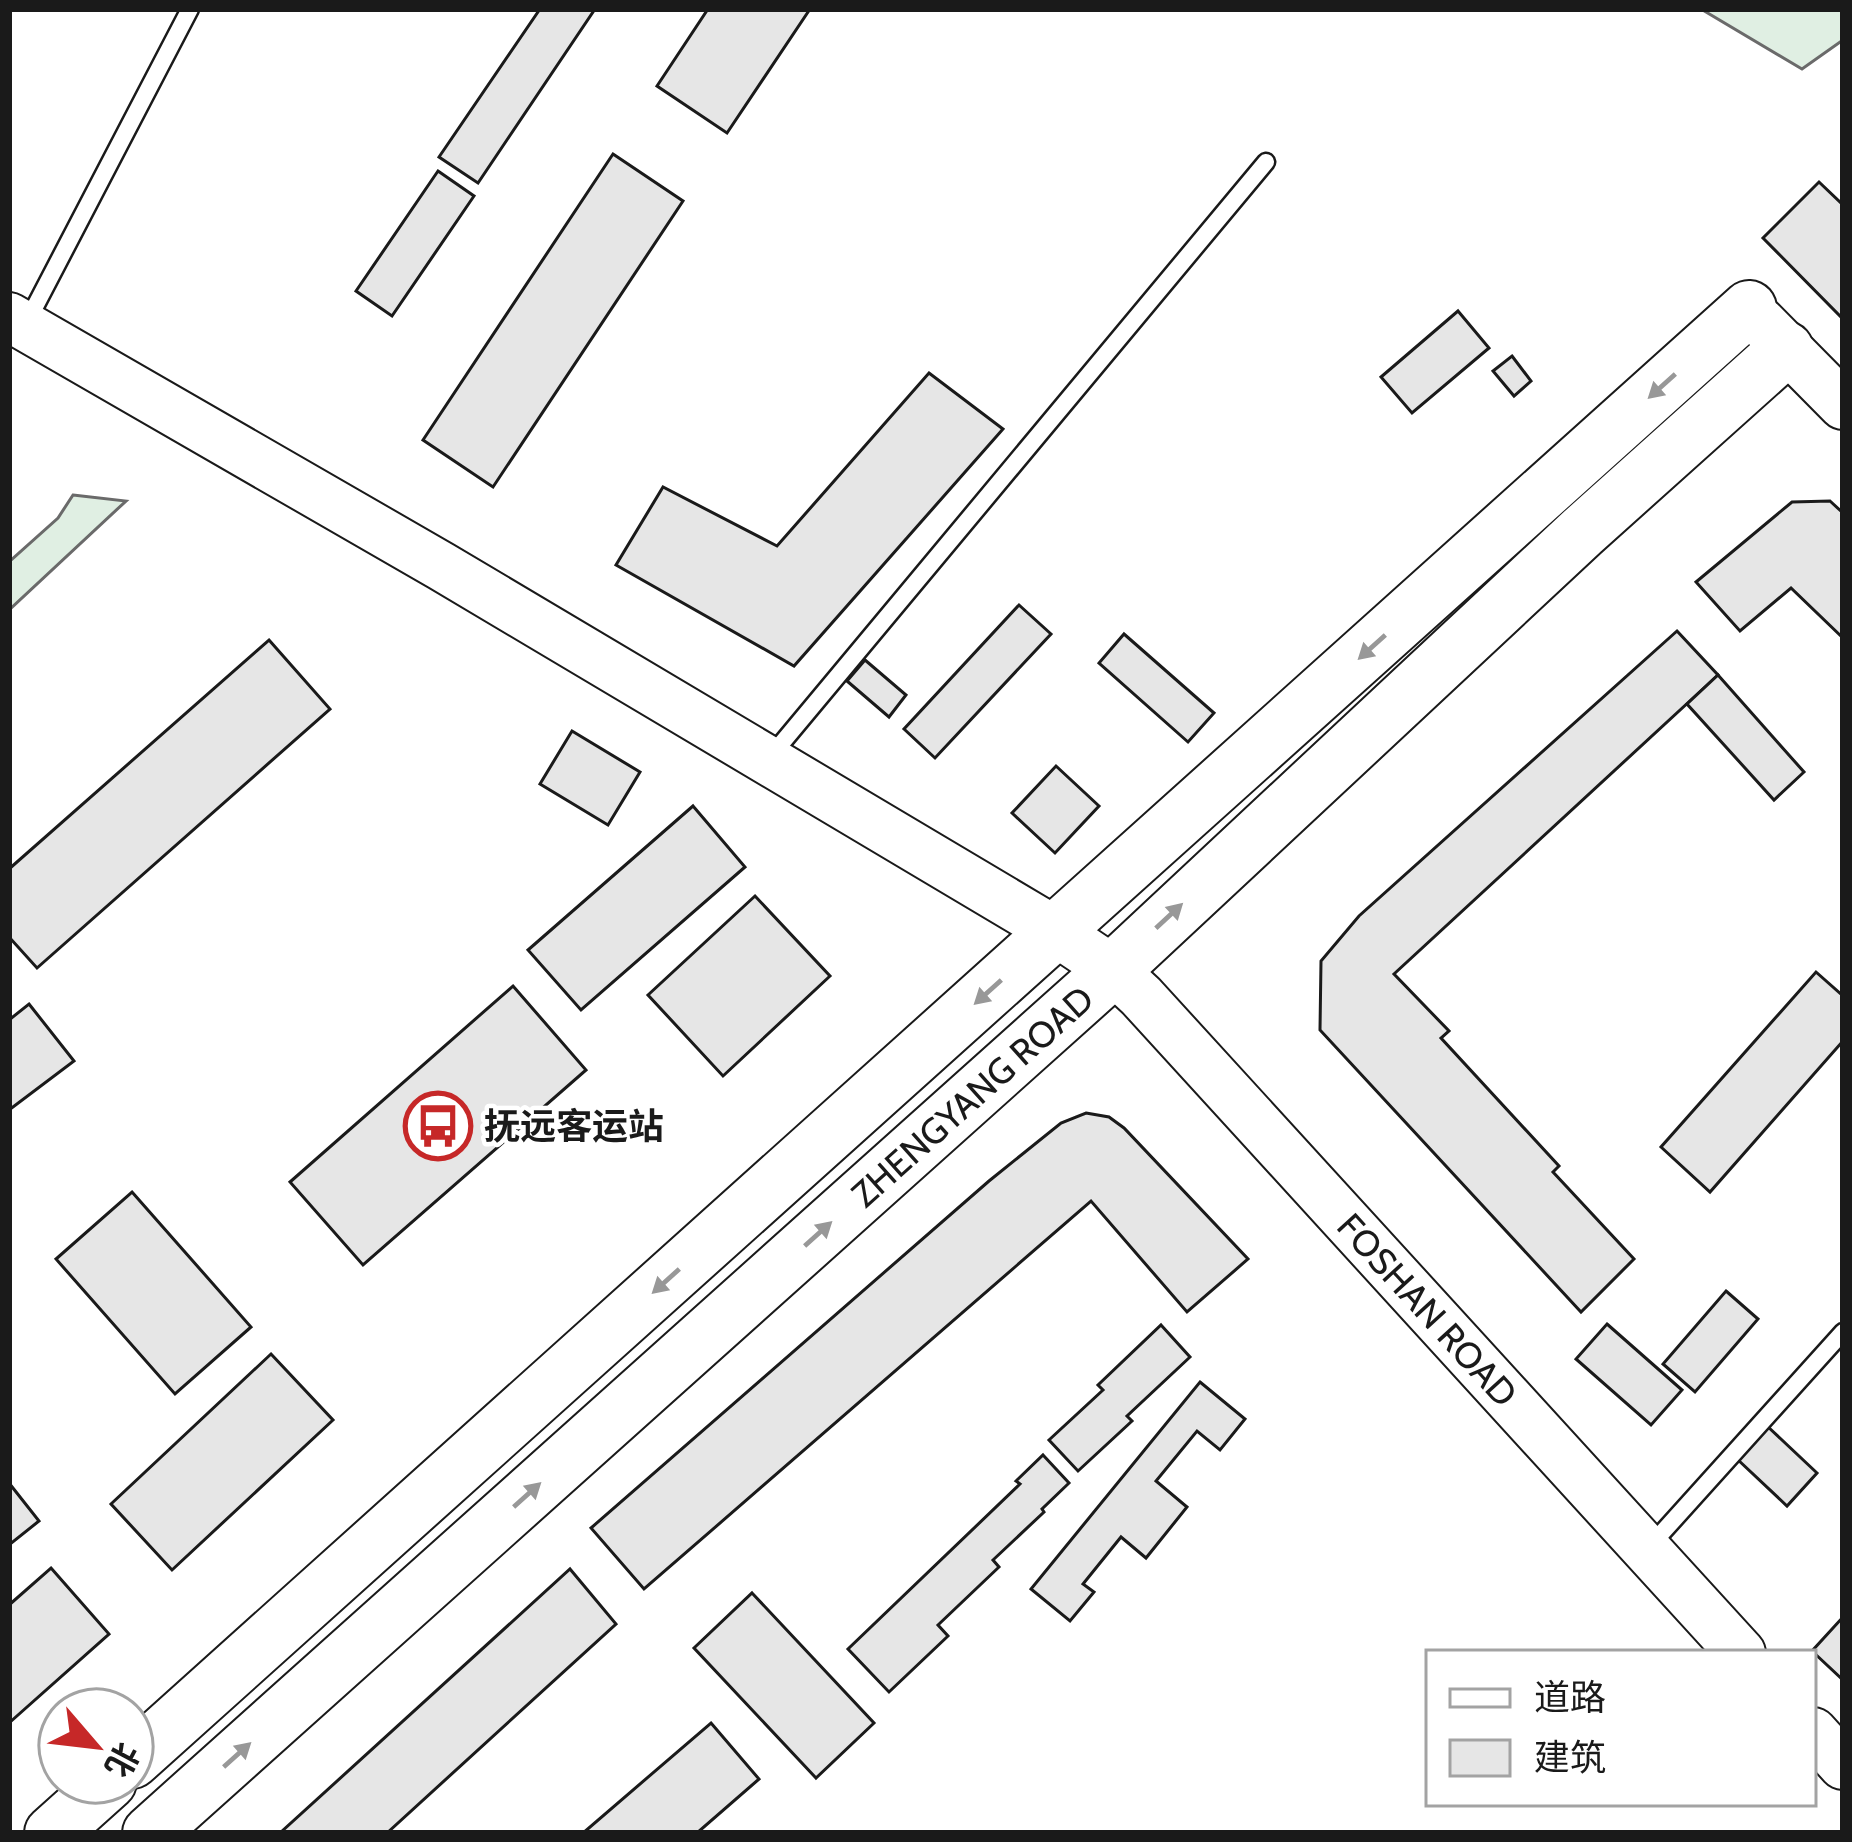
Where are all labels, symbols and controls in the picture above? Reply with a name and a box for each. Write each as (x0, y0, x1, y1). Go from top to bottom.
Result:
one-way arrow (1647, 372, 1676, 400)
one-way arrow (1357, 633, 1386, 660)
one-way arrow (1154, 903, 1183, 931)
street label: ZHENGYANG ROAD (842, 976, 1102, 1216)
one-way arrow (973, 978, 1002, 1005)
bus stop icon: 抚远客运站 (403, 1091, 473, 1161)
place label: 抚远客运站 (484, 1104, 664, 1148)
street label: FOSHAN ROAD (1328, 1204, 1527, 1415)
one-way arrow (803, 1221, 832, 1248)
one-way arrow (652, 1267, 681, 1294)
one-way arrow (513, 1482, 542, 1509)
legend (1426, 1650, 1816, 1806)
text: 道路 (1534, 1675, 1606, 1719)
north arrow (36, 1686, 156, 1806)
text: 建筑 (1534, 1735, 1606, 1779)
text: 北 (97, 1736, 148, 1784)
one-way arrow (222, 1742, 252, 1769)

